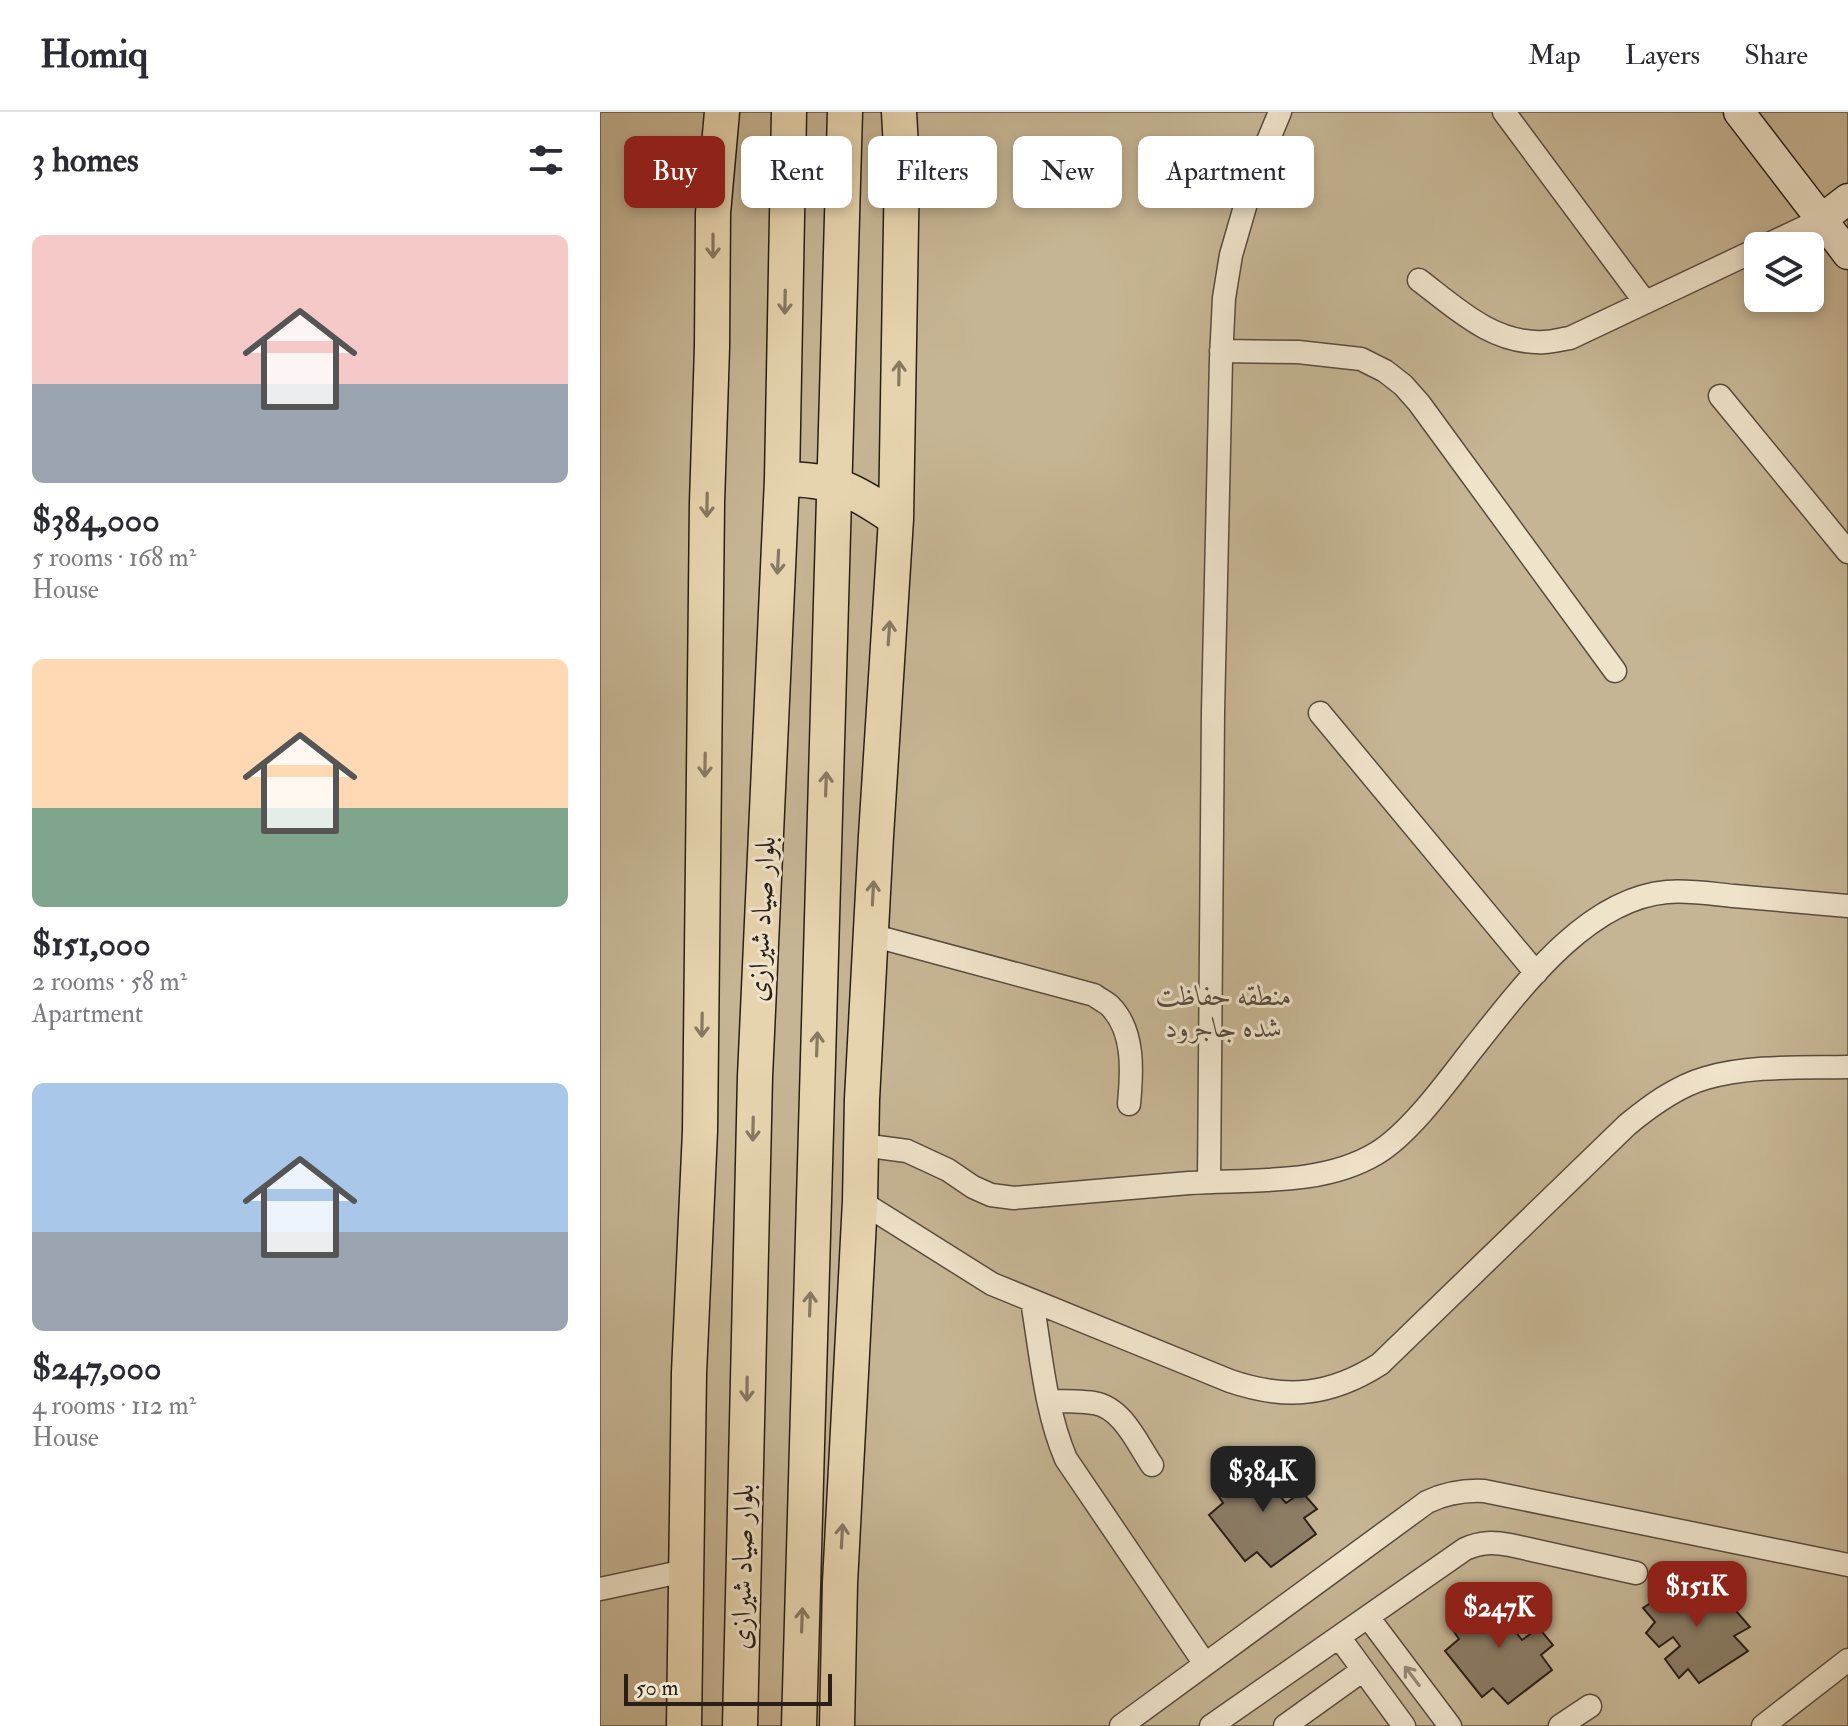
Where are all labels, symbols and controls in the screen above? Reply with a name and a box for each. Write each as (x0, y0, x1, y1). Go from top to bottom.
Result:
text: Homiq (40, 31, 148, 79)
text: Map (1528, 38, 1581, 73)
text: Layers (1625, 38, 1700, 73)
text: Share (1744, 38, 1808, 73)
chip: Buy (624, 136, 725, 208)
chip: Rent (741, 136, 852, 208)
chip: Filters (868, 136, 997, 208)
chip: New (1013, 136, 1122, 208)
chip: Apartment (1138, 136, 1314, 208)
icon: filters (524, 138, 568, 182)
text: 3 homes (32, 139, 139, 182)
one-way arrow (705, 232, 721, 259)
map controls (1744, 232, 1824, 312)
button: layers (1744, 232, 1824, 312)
icon: home (228, 287, 372, 431)
one-way arrow (777, 288, 793, 315)
one-way arrow (891, 360, 906, 387)
one-way arrow (700, 491, 715, 518)
text: $384,000 (32, 499, 160, 542)
text: 5 rooms · 168 m² (32, 542, 196, 574)
one-way arrow (770, 548, 785, 575)
text: House (32, 574, 99, 606)
one-way arrow (882, 620, 897, 647)
icon: home (228, 711, 372, 855)
one-way arrow (697, 751, 712, 778)
one-way arrow (818, 771, 833, 798)
street label: بلوار صیاد شیرازی (740, 835, 784, 1003)
one-way arrow (866, 880, 881, 907)
text: $151,000 (32, 923, 151, 966)
text: 2 rooms · 58 m² (32, 966, 187, 998)
park label: منطقه حفاظت شده جاجرود (1156, 979, 1292, 1046)
text: Apartment (32, 998, 143, 1030)
one-way arrow (694, 1011, 710, 1038)
one-way arrow (810, 1031, 825, 1058)
one-way arrow (746, 1115, 761, 1142)
icon: home (228, 1135, 372, 1279)
one-way arrow (803, 1291, 818, 1318)
text: $247,000 (32, 1347, 161, 1390)
one-way arrow (740, 1375, 755, 1402)
text: 4 rooms · 112 m² (32, 1390, 196, 1422)
text: House (32, 1422, 99, 1454)
pin: $384K (1207, 1446, 1319, 1514)
text: $384K (1228, 1456, 1298, 1488)
street label: بلوار صیاد شیرازی (724, 1484, 762, 1650)
one-way arrow (835, 1523, 850, 1550)
pin: $151K (1641, 1561, 1753, 1629)
text: $151K (1666, 1571, 1728, 1603)
pin: $247K (1443, 1582, 1555, 1650)
text: $247K (1463, 1592, 1535, 1624)
one-way arrow (794, 1607, 809, 1634)
one-way arrow (1404, 1666, 1421, 1687)
scale bar (624, 1670, 832, 1706)
text: 50 m (636, 1674, 678, 1702)

